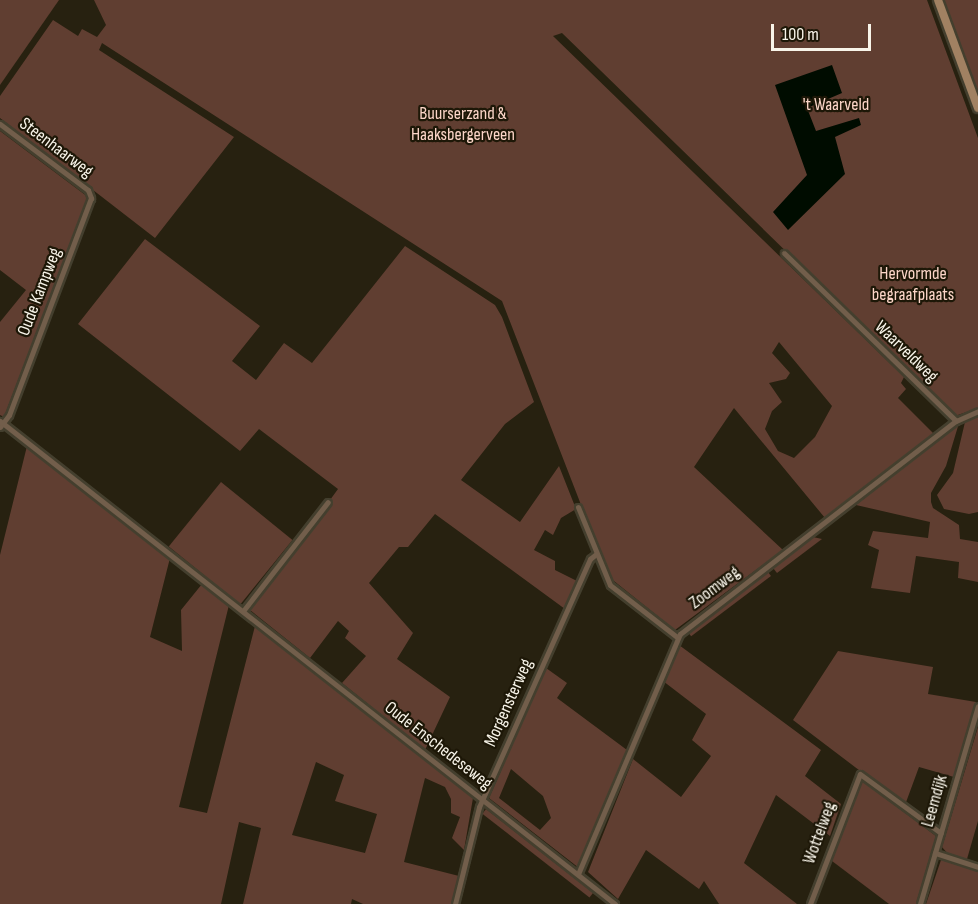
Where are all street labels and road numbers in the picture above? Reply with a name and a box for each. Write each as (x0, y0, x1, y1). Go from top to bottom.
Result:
street label: Steenhaarweg (15, 113, 97, 183)
street label: Oude Kampweg (13, 245, 67, 339)
street label: Waarveldweg (870, 317, 942, 387)
street label: Zoomweg (685, 562, 745, 614)
street label: Morgensterweg (480, 656, 538, 750)
street label: Oude Enschedeseweg (380, 697, 496, 795)
street label: Leemdijk (917, 772, 953, 830)
street label: Wottelweg (799, 799, 841, 867)

